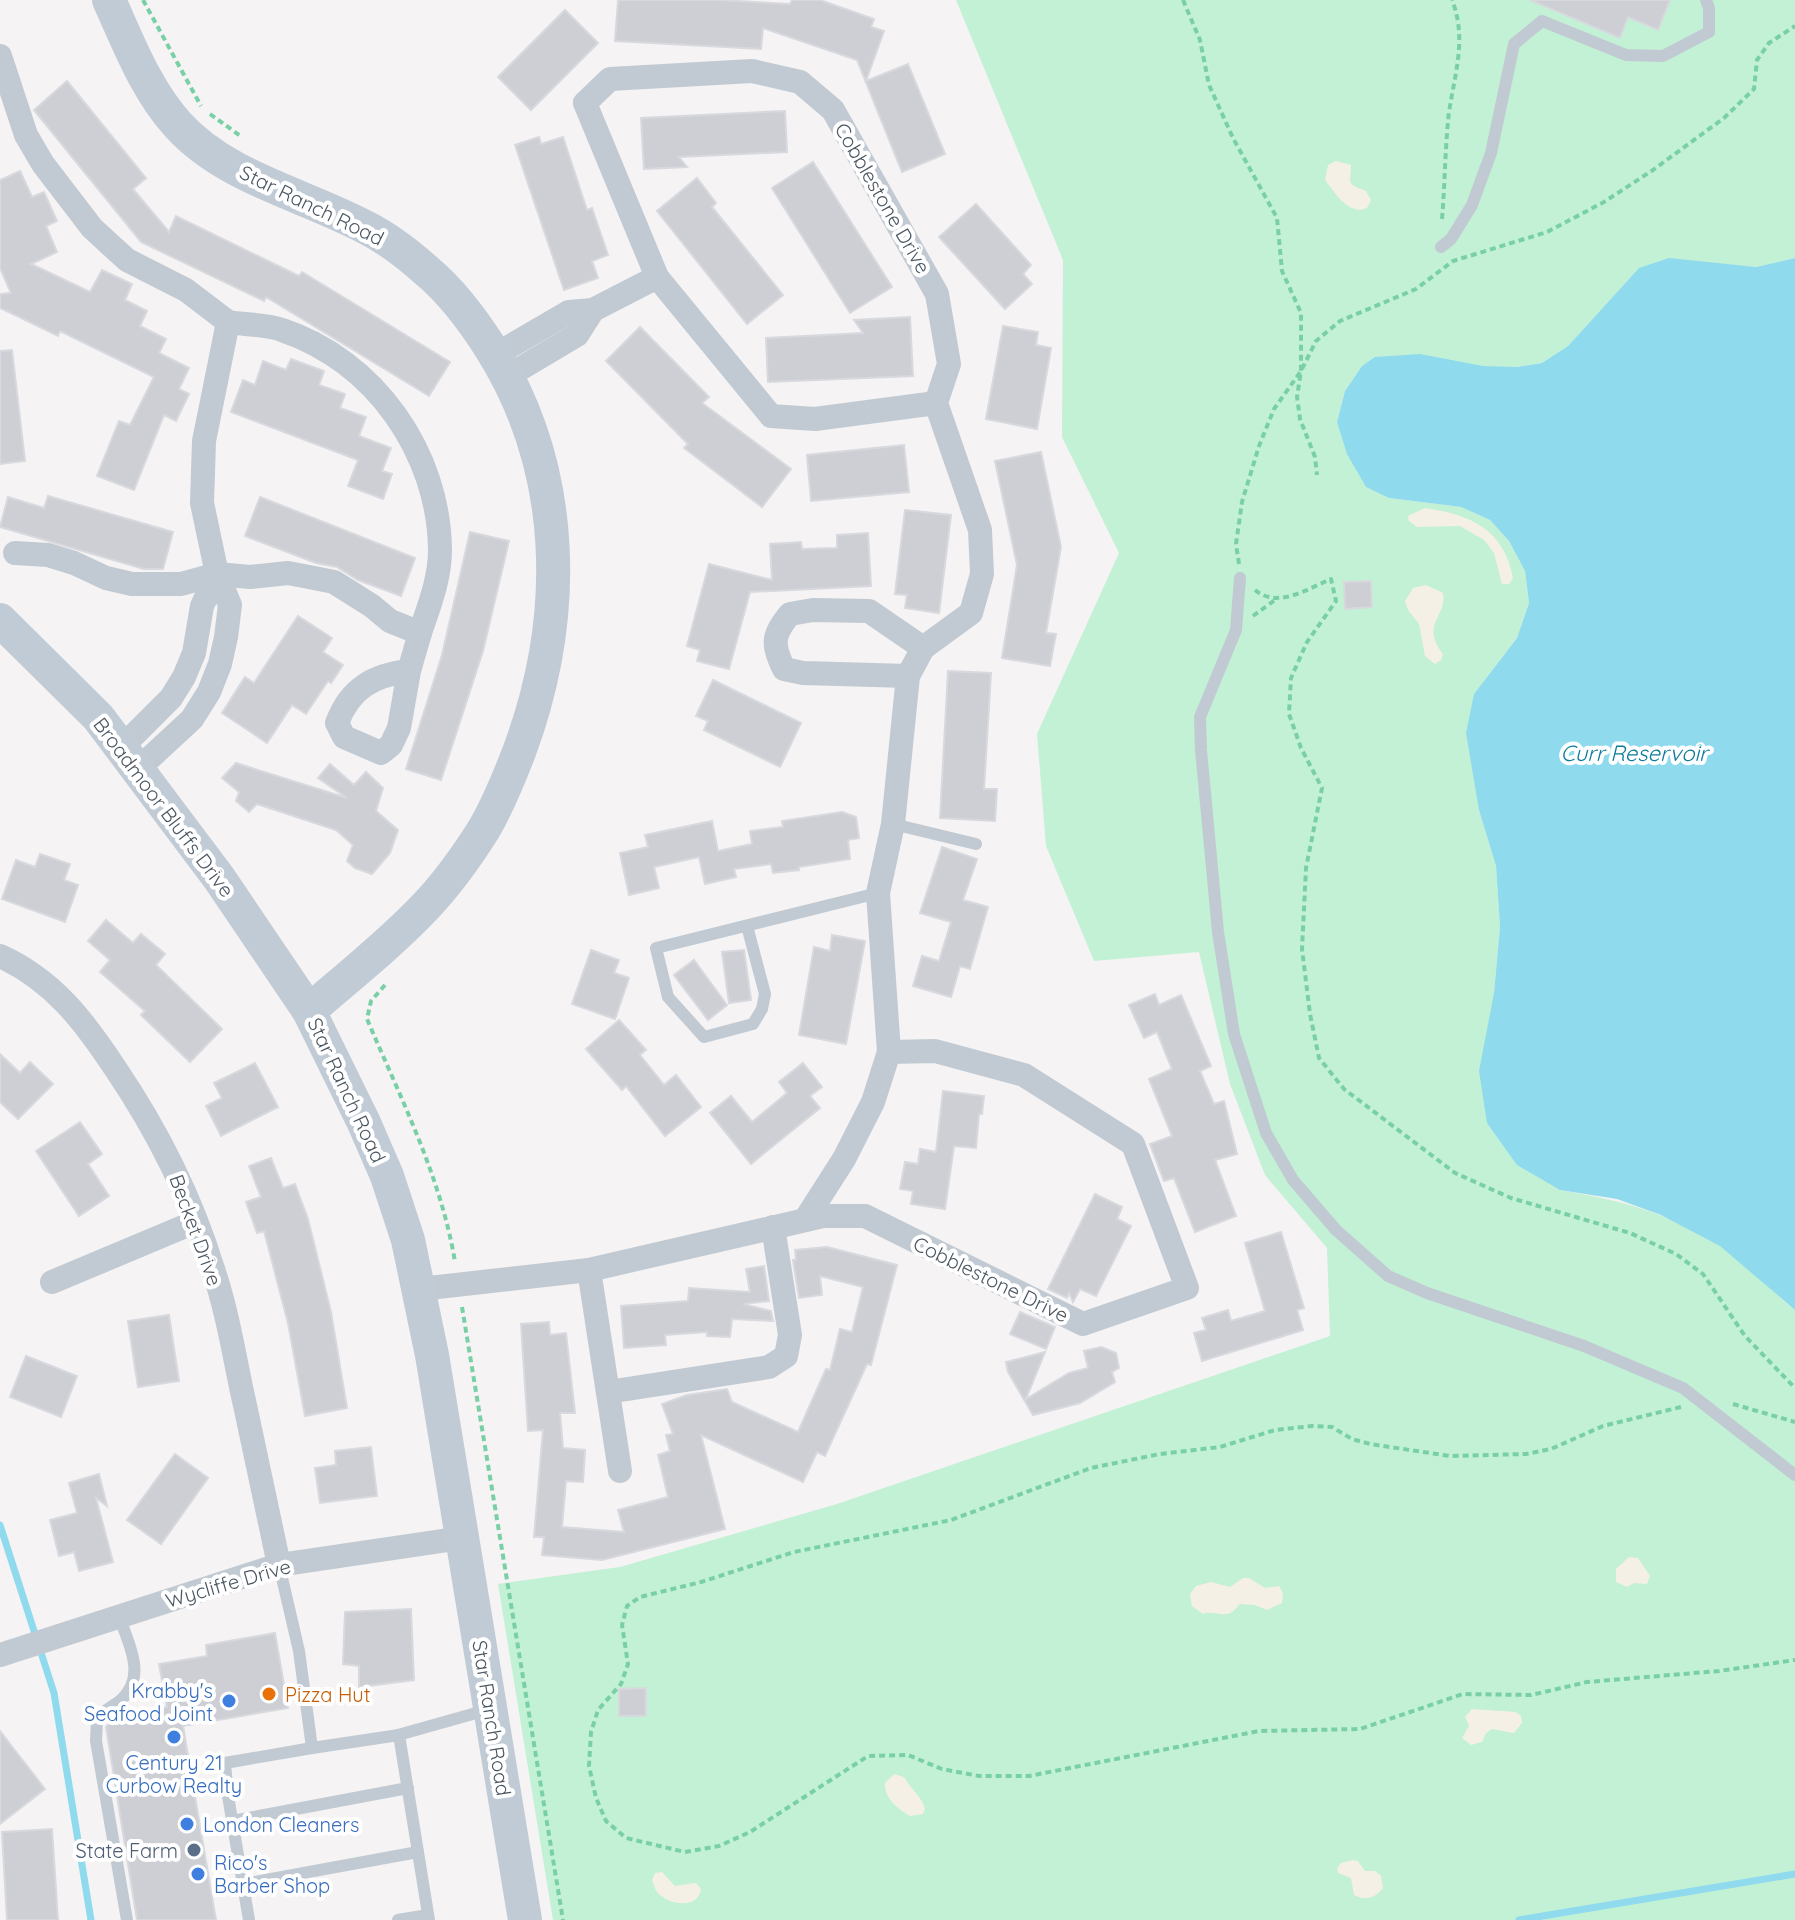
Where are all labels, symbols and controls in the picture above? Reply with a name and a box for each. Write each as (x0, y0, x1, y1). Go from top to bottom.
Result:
street label: Cobblestone Drive (830, 118, 936, 278)
street label: Star Ranch Road (236, 159, 388, 251)
street label: Broadmoor Bluffs Drive (88, 712, 240, 902)
water label: Curr Reservoir (1560, 739, 1710, 767)
street label: Star Ranch Road (302, 1013, 392, 1167)
street label: Becket Drive (164, 1171, 228, 1289)
street label: Cobblestone Drive (909, 1231, 1073, 1327)
street label: Wycliffe Drive (162, 1553, 294, 1613)
street label: Star Ranch Road (467, 1638, 517, 1798)
place label: Krabby's Seafood Joint (84, 1678, 213, 1726)
place label: Pizza Hut (285, 1682, 371, 1707)
marker: Pizza Hut (260, 1685, 278, 1703)
marker: Krabby's Seafood Joint (220, 1692, 238, 1710)
marker: Century 21 Curbow Realty (165, 1728, 183, 1746)
place label: Century 21 Curbow Realty (106, 1750, 242, 1798)
place label: London Cleaners (203, 1812, 359, 1837)
marker: London Cleaners (178, 1815, 196, 1833)
place label: State Farm (75, 1838, 178, 1863)
marker: State Farm (185, 1841, 203, 1859)
place label: Rico's Barber Shop (214, 1850, 330, 1898)
marker: Rico's Barber Shop (189, 1865, 207, 1883)

